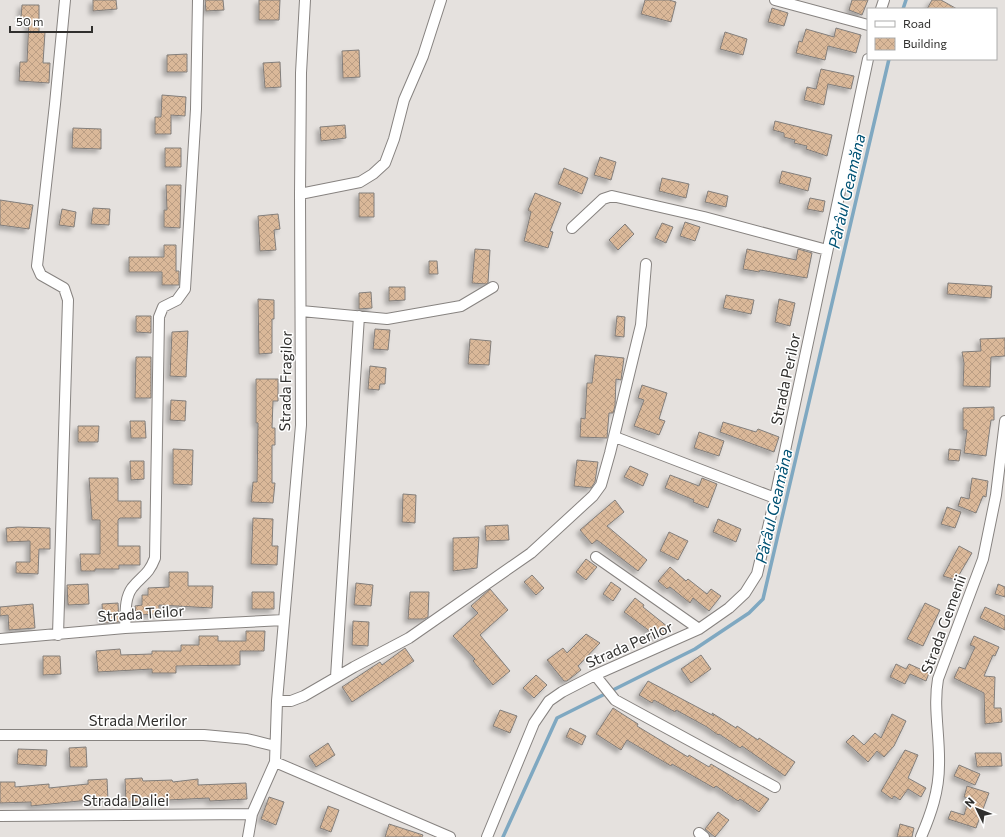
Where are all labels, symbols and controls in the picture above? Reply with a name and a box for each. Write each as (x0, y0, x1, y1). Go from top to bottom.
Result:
scale bar (10, 8, 92, 34)
legend (867, 8, 997, 60)
text: 50 m (16, 14, 44, 28)
text: Road (903, 16, 931, 30)
text: Building (903, 36, 947, 50)
water label: Pârâul Geamăna (824, 132, 868, 250)
street label: Strada Fragilor (275, 331, 295, 431)
street label: Strada Perilor (766, 331, 804, 427)
water label: Pârâul Geamăna (751, 447, 795, 565)
street label: Strada Gemenii (917, 572, 969, 676)
street label: Strada Teilor (97, 601, 185, 625)
street label: Strada Perilor (583, 617, 675, 671)
street label: Strada Merilor (89, 711, 187, 729)
north arrow (957, 789, 997, 829)
street label: Strada Daliei (83, 791, 169, 809)
text: N (962, 794, 977, 809)

